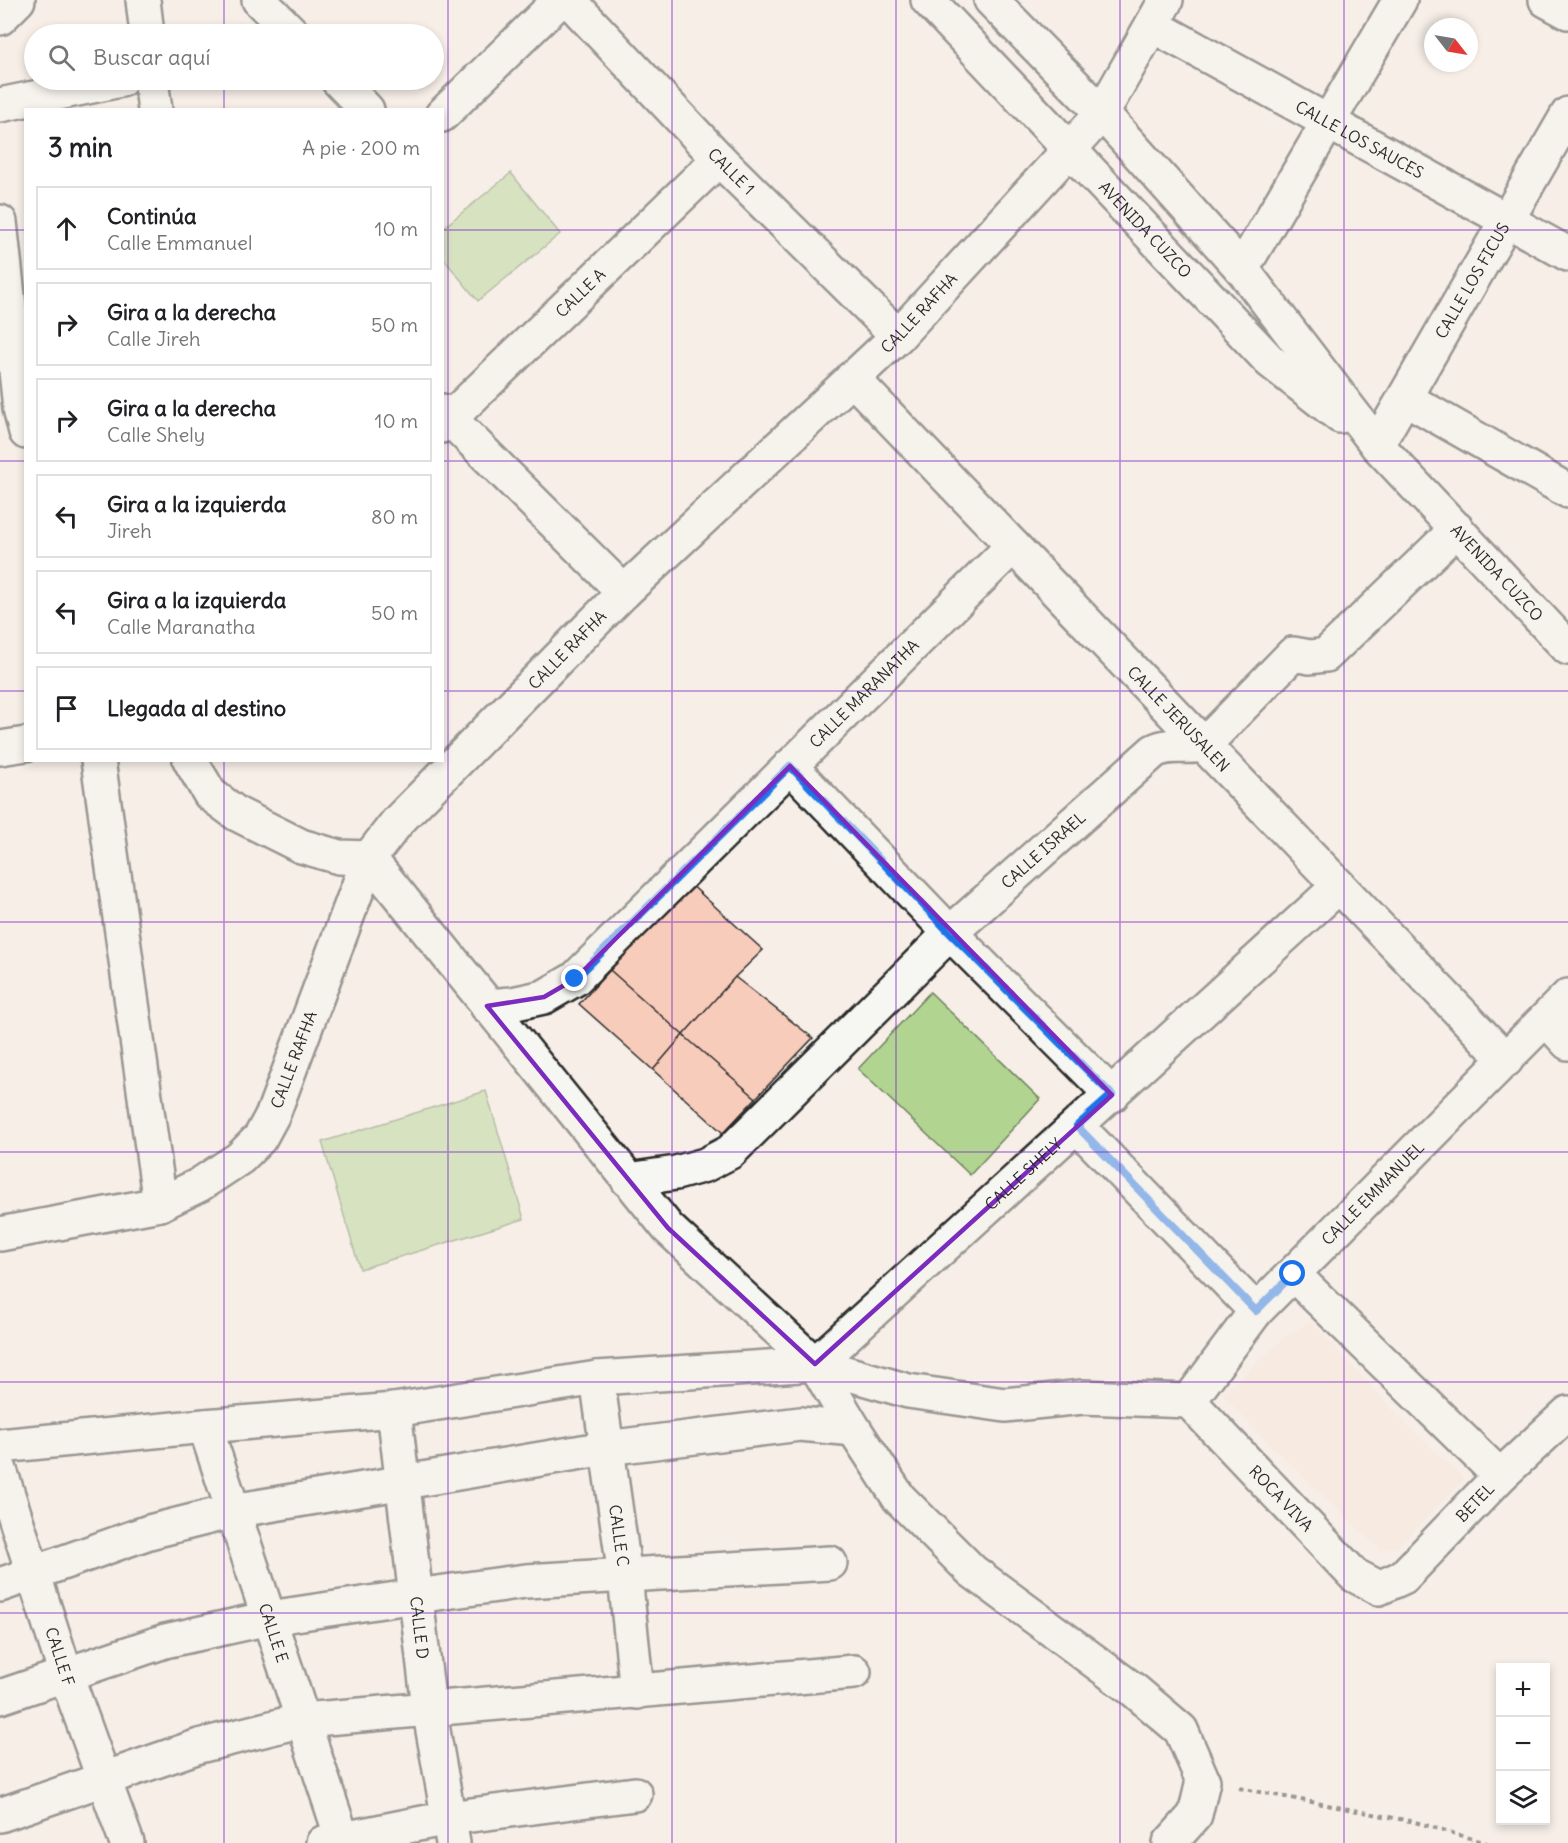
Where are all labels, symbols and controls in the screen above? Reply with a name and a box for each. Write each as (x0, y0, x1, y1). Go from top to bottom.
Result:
north arrow (1424, 18, 1478, 72)
search box (24, 24, 444, 90)
icon: search (45, 41, 78, 74)
text: Buscar aquí (93, 43, 210, 71)
street label: CALLE LOS SAUCES (1292, 96, 1427, 183)
text: 3 min (48, 131, 113, 164)
text: A pie · 200 m (302, 135, 420, 160)
street label: CALLE 1 (704, 144, 759, 199)
street label: AVENIDA CUZCO (1095, 177, 1196, 282)
text: Continúa (107, 202, 196, 230)
icon: ahead (50, 212, 83, 245)
text: 10 m (375, 216, 418, 241)
street label: CALLE LOS FICUS (1431, 219, 1513, 342)
text: Calle Emmanuel (107, 230, 252, 255)
street label: CALLE A (551, 264, 609, 321)
street label: CALLE RAFHA (876, 269, 961, 357)
text: Gira a la derecha (107, 298, 276, 326)
icon: right (50, 308, 83, 341)
text: 50 m (371, 312, 418, 337)
text: Calle Jireh (107, 326, 201, 351)
text: Gira a la derecha (107, 394, 276, 422)
icon: right (50, 404, 83, 437)
text: 10 m (375, 408, 418, 433)
text: Calle Shely (107, 422, 205, 447)
text: Gira a la izquierda (107, 490, 286, 518)
icon: left (50, 500, 83, 533)
text: 80 m (371, 504, 418, 529)
text: Jireh (107, 518, 152, 543)
street label: AVENIDA CUZCO (1447, 520, 1547, 625)
text: Gira a la izquierda (107, 586, 286, 614)
icon: left (50, 596, 83, 629)
text: 50 m (371, 600, 418, 625)
street label: CALLE RAFHA (524, 606, 610, 693)
text: Calle Maranatha (107, 614, 255, 639)
street label: CALLE MARANATHA (805, 635, 923, 752)
street label: CALLE JERUSALEN (1123, 662, 1234, 776)
icon: arrive (50, 692, 83, 725)
text: Llegada al destino (107, 694, 286, 722)
street label: CALLE ISRAEL (997, 807, 1090, 893)
route end (561, 965, 587, 991)
street label: CALLE RAFHA (266, 1008, 321, 1111)
street label: CALLE SHELY (981, 1134, 1066, 1214)
street label: CALLE EMMANUEL (1317, 1137, 1428, 1249)
route start (1279, 1260, 1305, 1286)
street label: ROCA VIVA (1245, 1461, 1317, 1536)
street label: BETEL (1451, 1478, 1498, 1526)
street label: CALLE C (605, 1503, 634, 1568)
street label: CALLE D (406, 1595, 433, 1660)
street label: CALLE E (255, 1601, 293, 1665)
street label: CALLE F (41, 1625, 79, 1689)
map controls (1496, 1663, 1550, 1825)
button: + (1496, 1663, 1550, 1717)
button: − (1496, 1717, 1550, 1771)
button: layers (1496, 1771, 1550, 1825)

